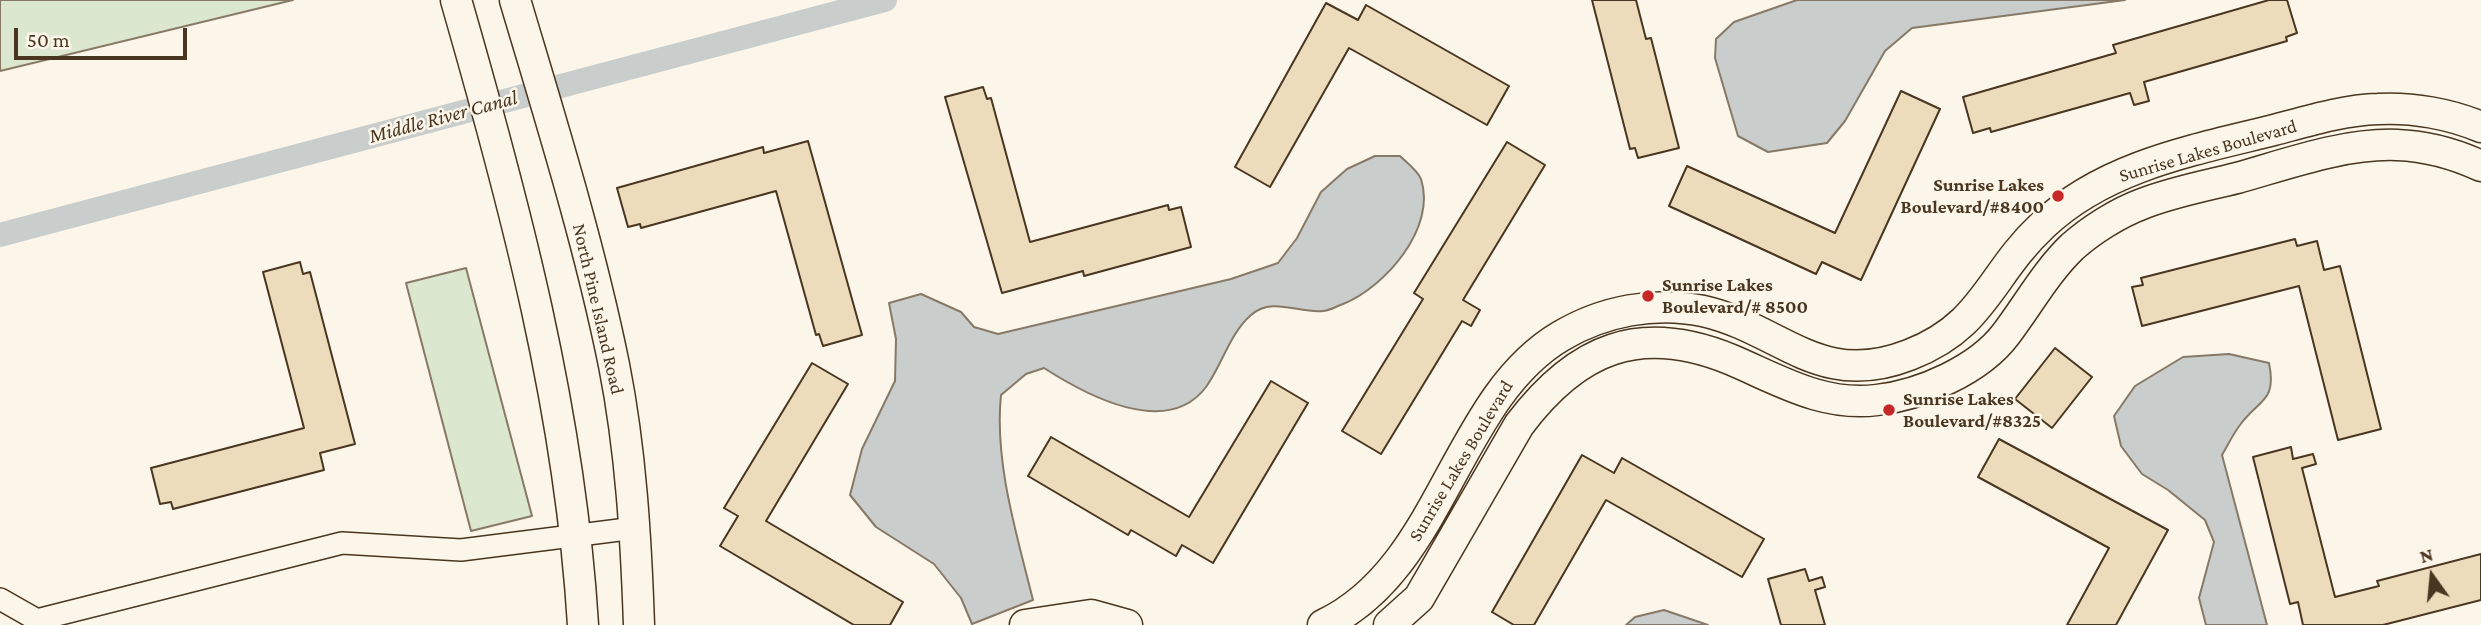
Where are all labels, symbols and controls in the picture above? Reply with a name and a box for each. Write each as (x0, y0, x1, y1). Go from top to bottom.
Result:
scale bar (18, 14, 191, 58)
text: 50 m (27, 28, 70, 52)
water label: Middle River Canal (366, 85, 520, 149)
street label: Sunrise Lakes Boulevard (2117, 115, 2299, 187)
place label: Sunrise Lakes Boulevard/#8400 (1900, 174, 2044, 218)
marker: Sunrise Lakes Boulevard/#8400 (2050, 188, 2066, 204)
street label: North Pine Island Road (567, 221, 629, 397)
place label: Sunrise Lakes Boulevard/# 8500 (1662, 274, 1808, 318)
marker: Sunrise Lakes Boulevard/# 8500 (1640, 288, 1656, 304)
street label: Sunrise Lakes Boulevard (1404, 376, 1518, 546)
place label: Sunrise Lakes Boulevard/#8325 (1903, 388, 2041, 432)
marker: Sunrise Lakes Boulevard/#8325 (1881, 402, 1897, 418)
north arrow (2397, 541, 2467, 611)
text: N (2417, 543, 2435, 567)

